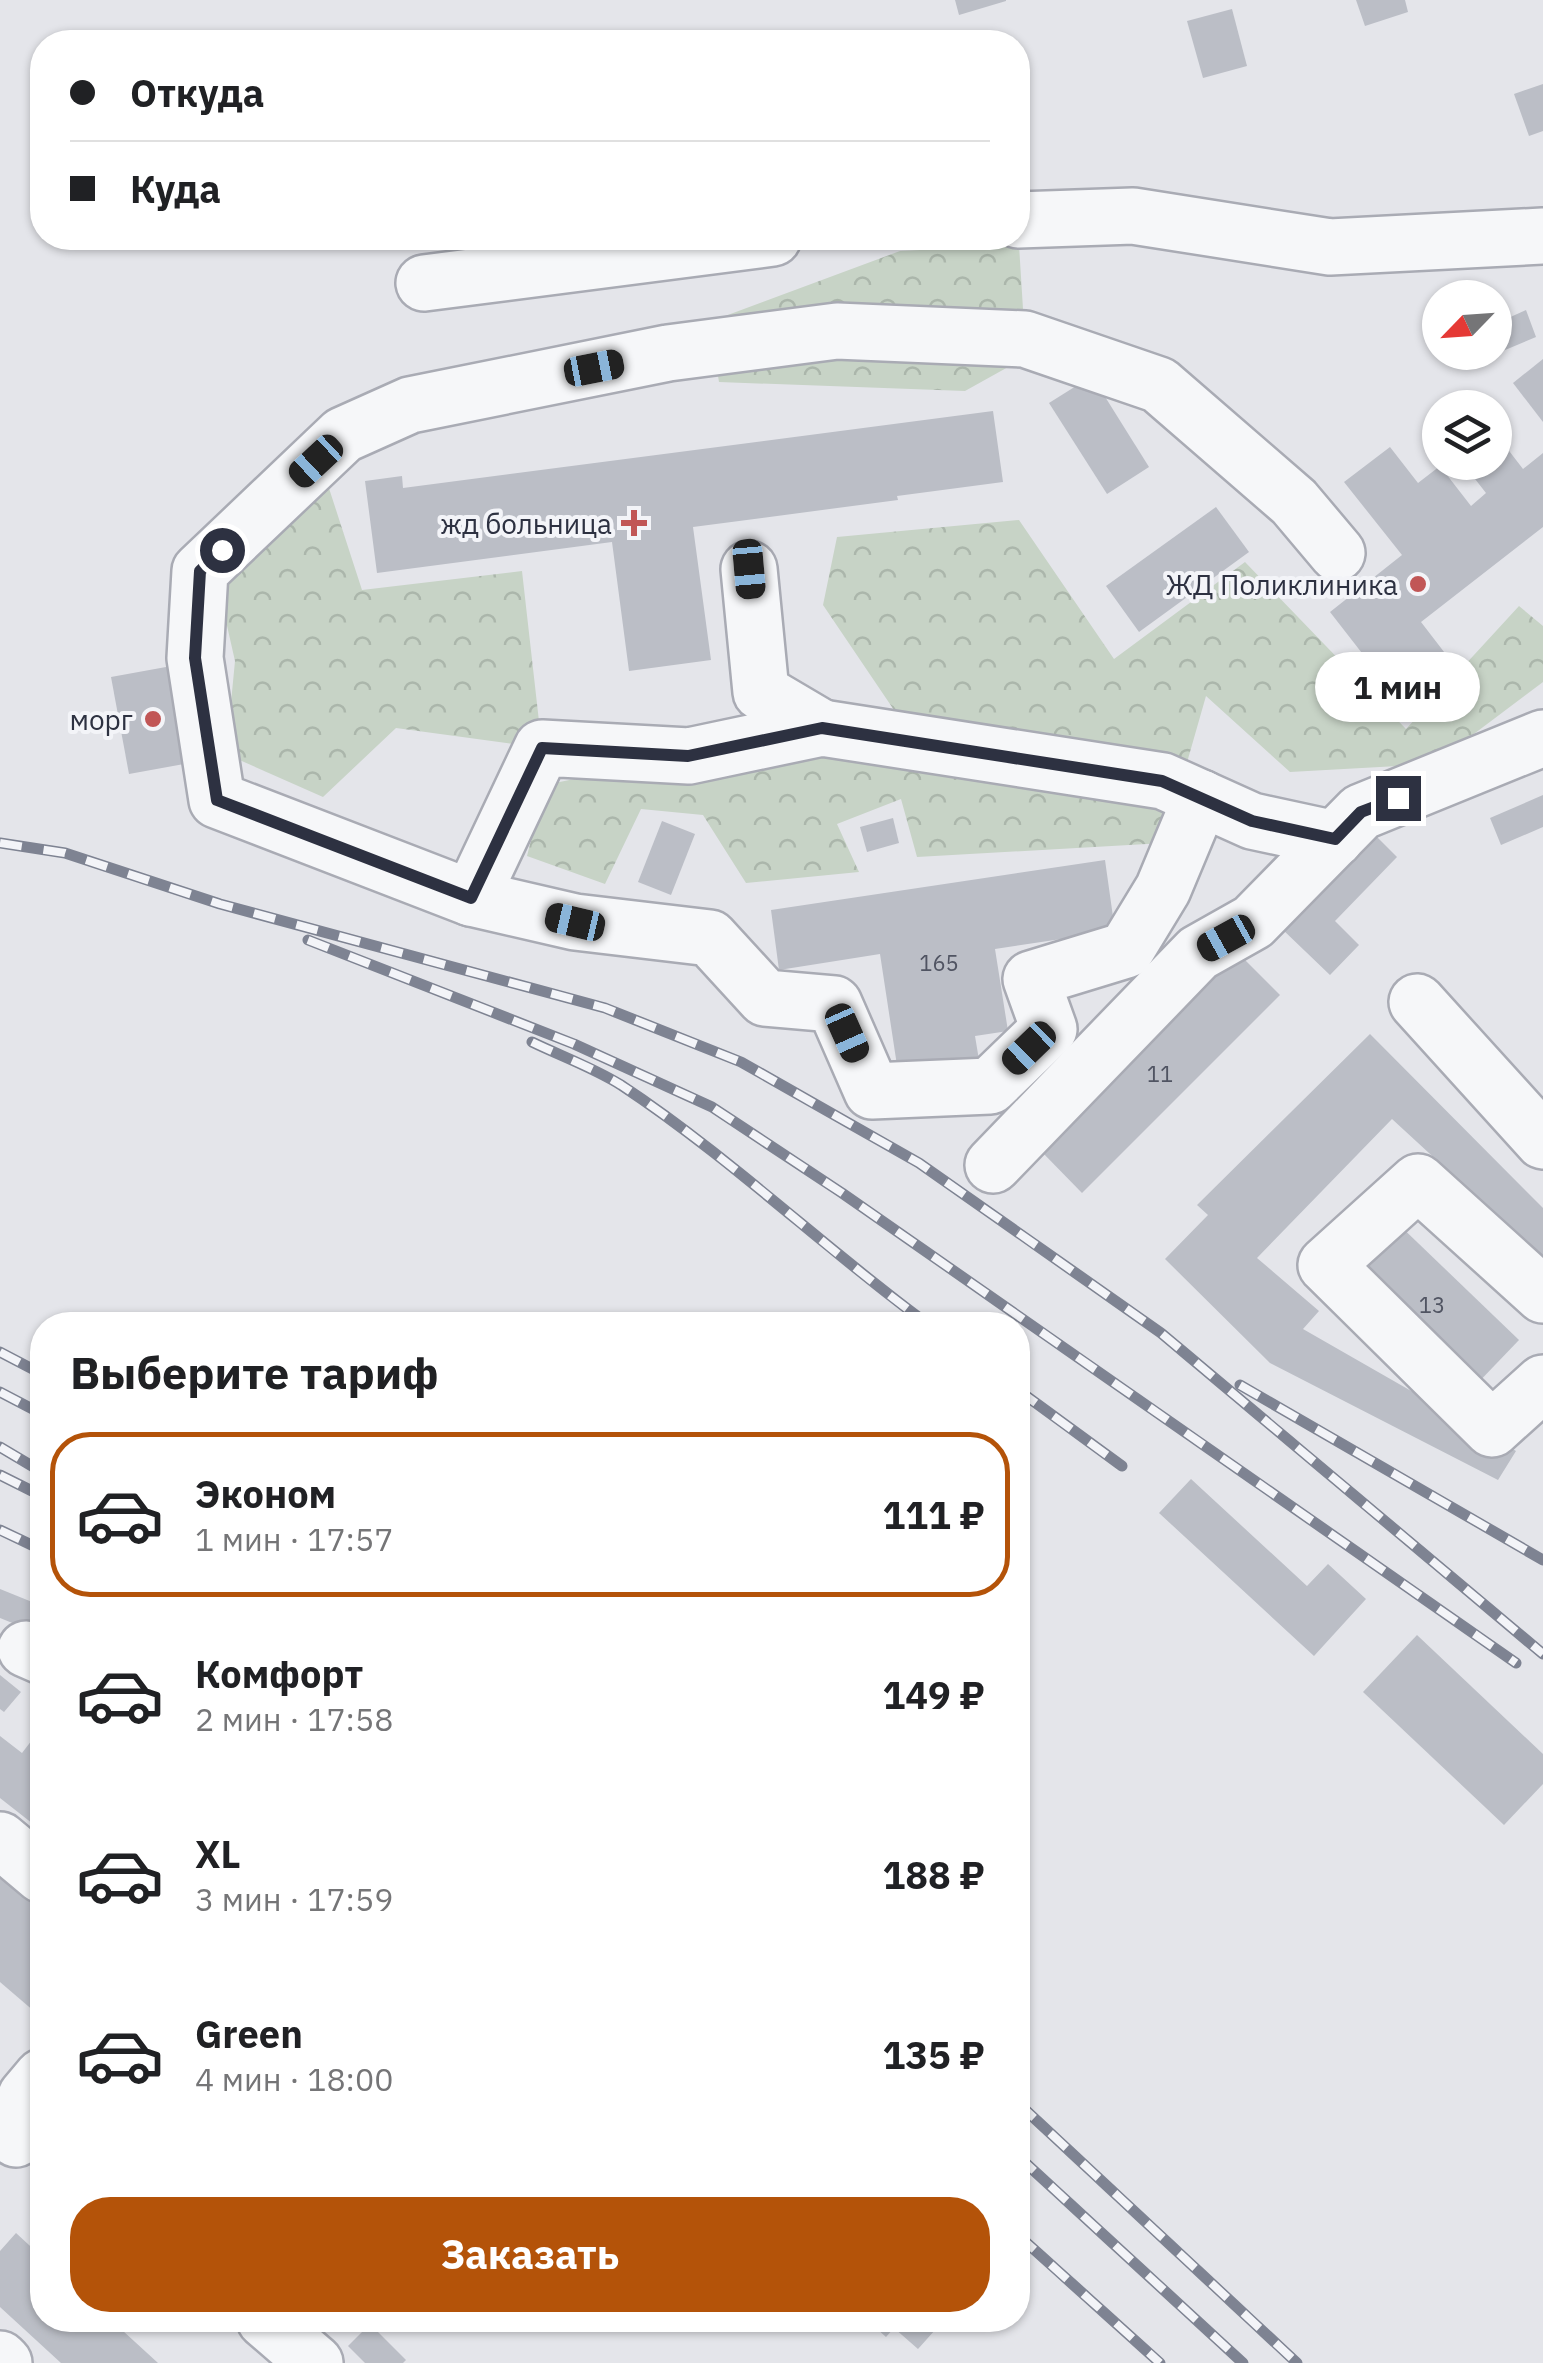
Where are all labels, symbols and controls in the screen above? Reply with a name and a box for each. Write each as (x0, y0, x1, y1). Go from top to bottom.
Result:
text: Откуда (130, 68, 264, 117)
text: Куда (130, 164, 221, 213)
north arrow (1422, 280, 1512, 370)
map controls (1422, 280, 1512, 480)
car (562, 348, 626, 388)
button: layers (1422, 390, 1512, 480)
car (284, 430, 348, 492)
place label: жд больница (440, 505, 612, 542)
marker: жд больница (621, 510, 647, 536)
route start (200, 528, 245, 573)
car (731, 538, 767, 600)
place label: ЖД Поликлиника (1166, 566, 1398, 603)
marker: ЖД Поликлиника (1407, 573, 1429, 595)
callout: 1 мин (1316, 653, 1480, 723)
text: 1 мин (1353, 666, 1442, 708)
place label: морг (69, 701, 133, 738)
marker: морг (142, 708, 164, 730)
route end (1376, 776, 1421, 821)
car (542, 901, 608, 943)
car (1192, 910, 1260, 966)
house number: 165 (919, 948, 959, 977)
car (821, 999, 873, 1067)
car (997, 1016, 1061, 1080)
house number: 11 (1147, 1059, 1173, 1088)
house number: 13 (1419, 1290, 1445, 1319)
text: Выберите тариф (70, 1343, 439, 1401)
text: Эконом (195, 1469, 336, 1518)
icon: car (75, 1470, 165, 1560)
text: 111 ₽ (883, 1490, 985, 1539)
text: 1 мин · 17:57 (195, 1518, 393, 1560)
text: Комфорт (195, 1649, 363, 1698)
icon: car (75, 1650, 165, 1740)
text: 149 ₽ (883, 1670, 985, 1719)
text: 2 мин · 17:58 (195, 1698, 393, 1740)
text: XL (195, 1829, 241, 1878)
icon: car (75, 1830, 165, 1920)
text: 188 ₽ (883, 1850, 985, 1899)
text: 3 мин · 17:59 (195, 1878, 393, 1920)
text: Green (195, 2009, 303, 2058)
icon: car (75, 2010, 165, 2100)
text: 135 ₽ (883, 2030, 985, 2079)
text: 4 мин · 18:00 (195, 2058, 393, 2100)
button: Заказать (70, 2197, 990, 2312)

